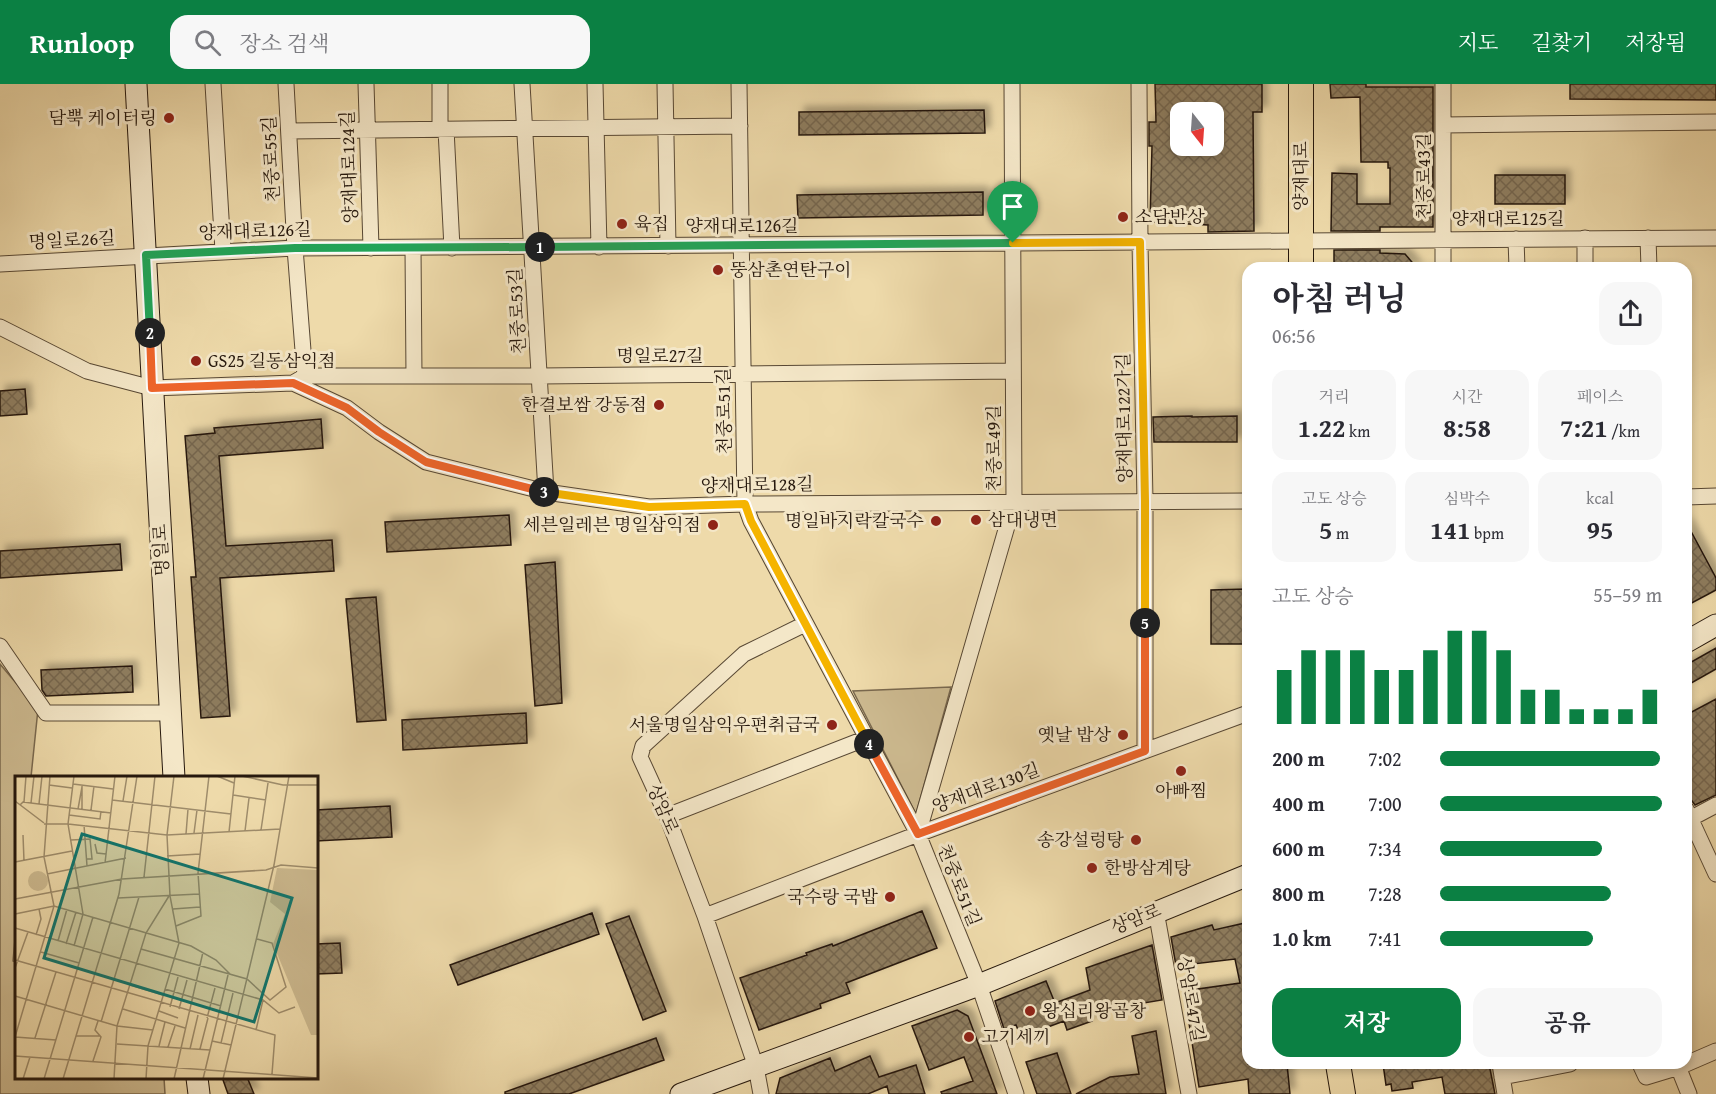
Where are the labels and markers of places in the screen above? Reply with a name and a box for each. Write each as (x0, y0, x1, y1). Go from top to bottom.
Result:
place label: 담뿍 케이터링 (49, 104, 157, 131)
marker: 담뿍 케이터링 (162, 111, 176, 125)
pin (987, 181, 1038, 243)
place label: 소담반상 (1135, 203, 1205, 230)
place label: 육집 (634, 210, 669, 237)
marker: 소담반상 (1116, 210, 1130, 224)
marker: 육집 (615, 217, 629, 231)
pin: 1 (525, 232, 555, 262)
place label: 뚱삼촌연탄구이 (730, 256, 852, 283)
marker: 뚱삼촌연탄구이 (711, 263, 725, 277)
pin: 2 (135, 318, 165, 348)
place label: GS25 길동삼익점 (208, 347, 336, 374)
marker: GS25 길동삼익점 (189, 354, 203, 368)
place label: 한결보쌈 강동점 (521, 391, 647, 418)
marker: 한결보쌈 강동점 (652, 398, 666, 412)
pin: 3 (529, 477, 559, 507)
place label: 삼대냉면 (988, 506, 1058, 533)
place label: 명일바지락칼국수 (785, 507, 924, 534)
place label: 세븐일레븐 명일삼익점 (523, 511, 701, 538)
marker: 삼대냉면 (969, 513, 983, 527)
marker: 명일바지락칼국수 (929, 514, 943, 528)
marker: 세븐일레븐 명일삼익점 (706, 518, 720, 532)
pin: 5 (1130, 608, 1160, 638)
place label: 서울명일삼익우편취급국 (629, 711, 820, 738)
marker: 서울명일삼익우편취급국 (825, 718, 839, 732)
place label: 옛날 밥상 (1037, 721, 1112, 748)
marker: 옛날 밥상 (1116, 728, 1130, 742)
pin: 4 (854, 729, 884, 759)
marker: 아빠찜 (1174, 764, 1188, 778)
place label: 아빠찜 (1155, 777, 1207, 804)
place label: 송강설렁탕 (1037, 826, 1125, 853)
marker: 송강설렁탕 (1129, 833, 1143, 847)
place label: 한방삼계탕 (1104, 854, 1192, 881)
marker: 한방삼계탕 (1085, 861, 1099, 875)
place label: 국수랑 국밥 (787, 883, 879, 910)
marker: 국수랑 국밥 (883, 890, 897, 904)
place label: 왕십리왕곱창 (1042, 997, 1147, 1024)
marker: 왕십리왕곱창 (1023, 1004, 1037, 1018)
place label: 고기세끼 (981, 1023, 1051, 1050)
marker: 고기세끼 (962, 1030, 976, 1044)

